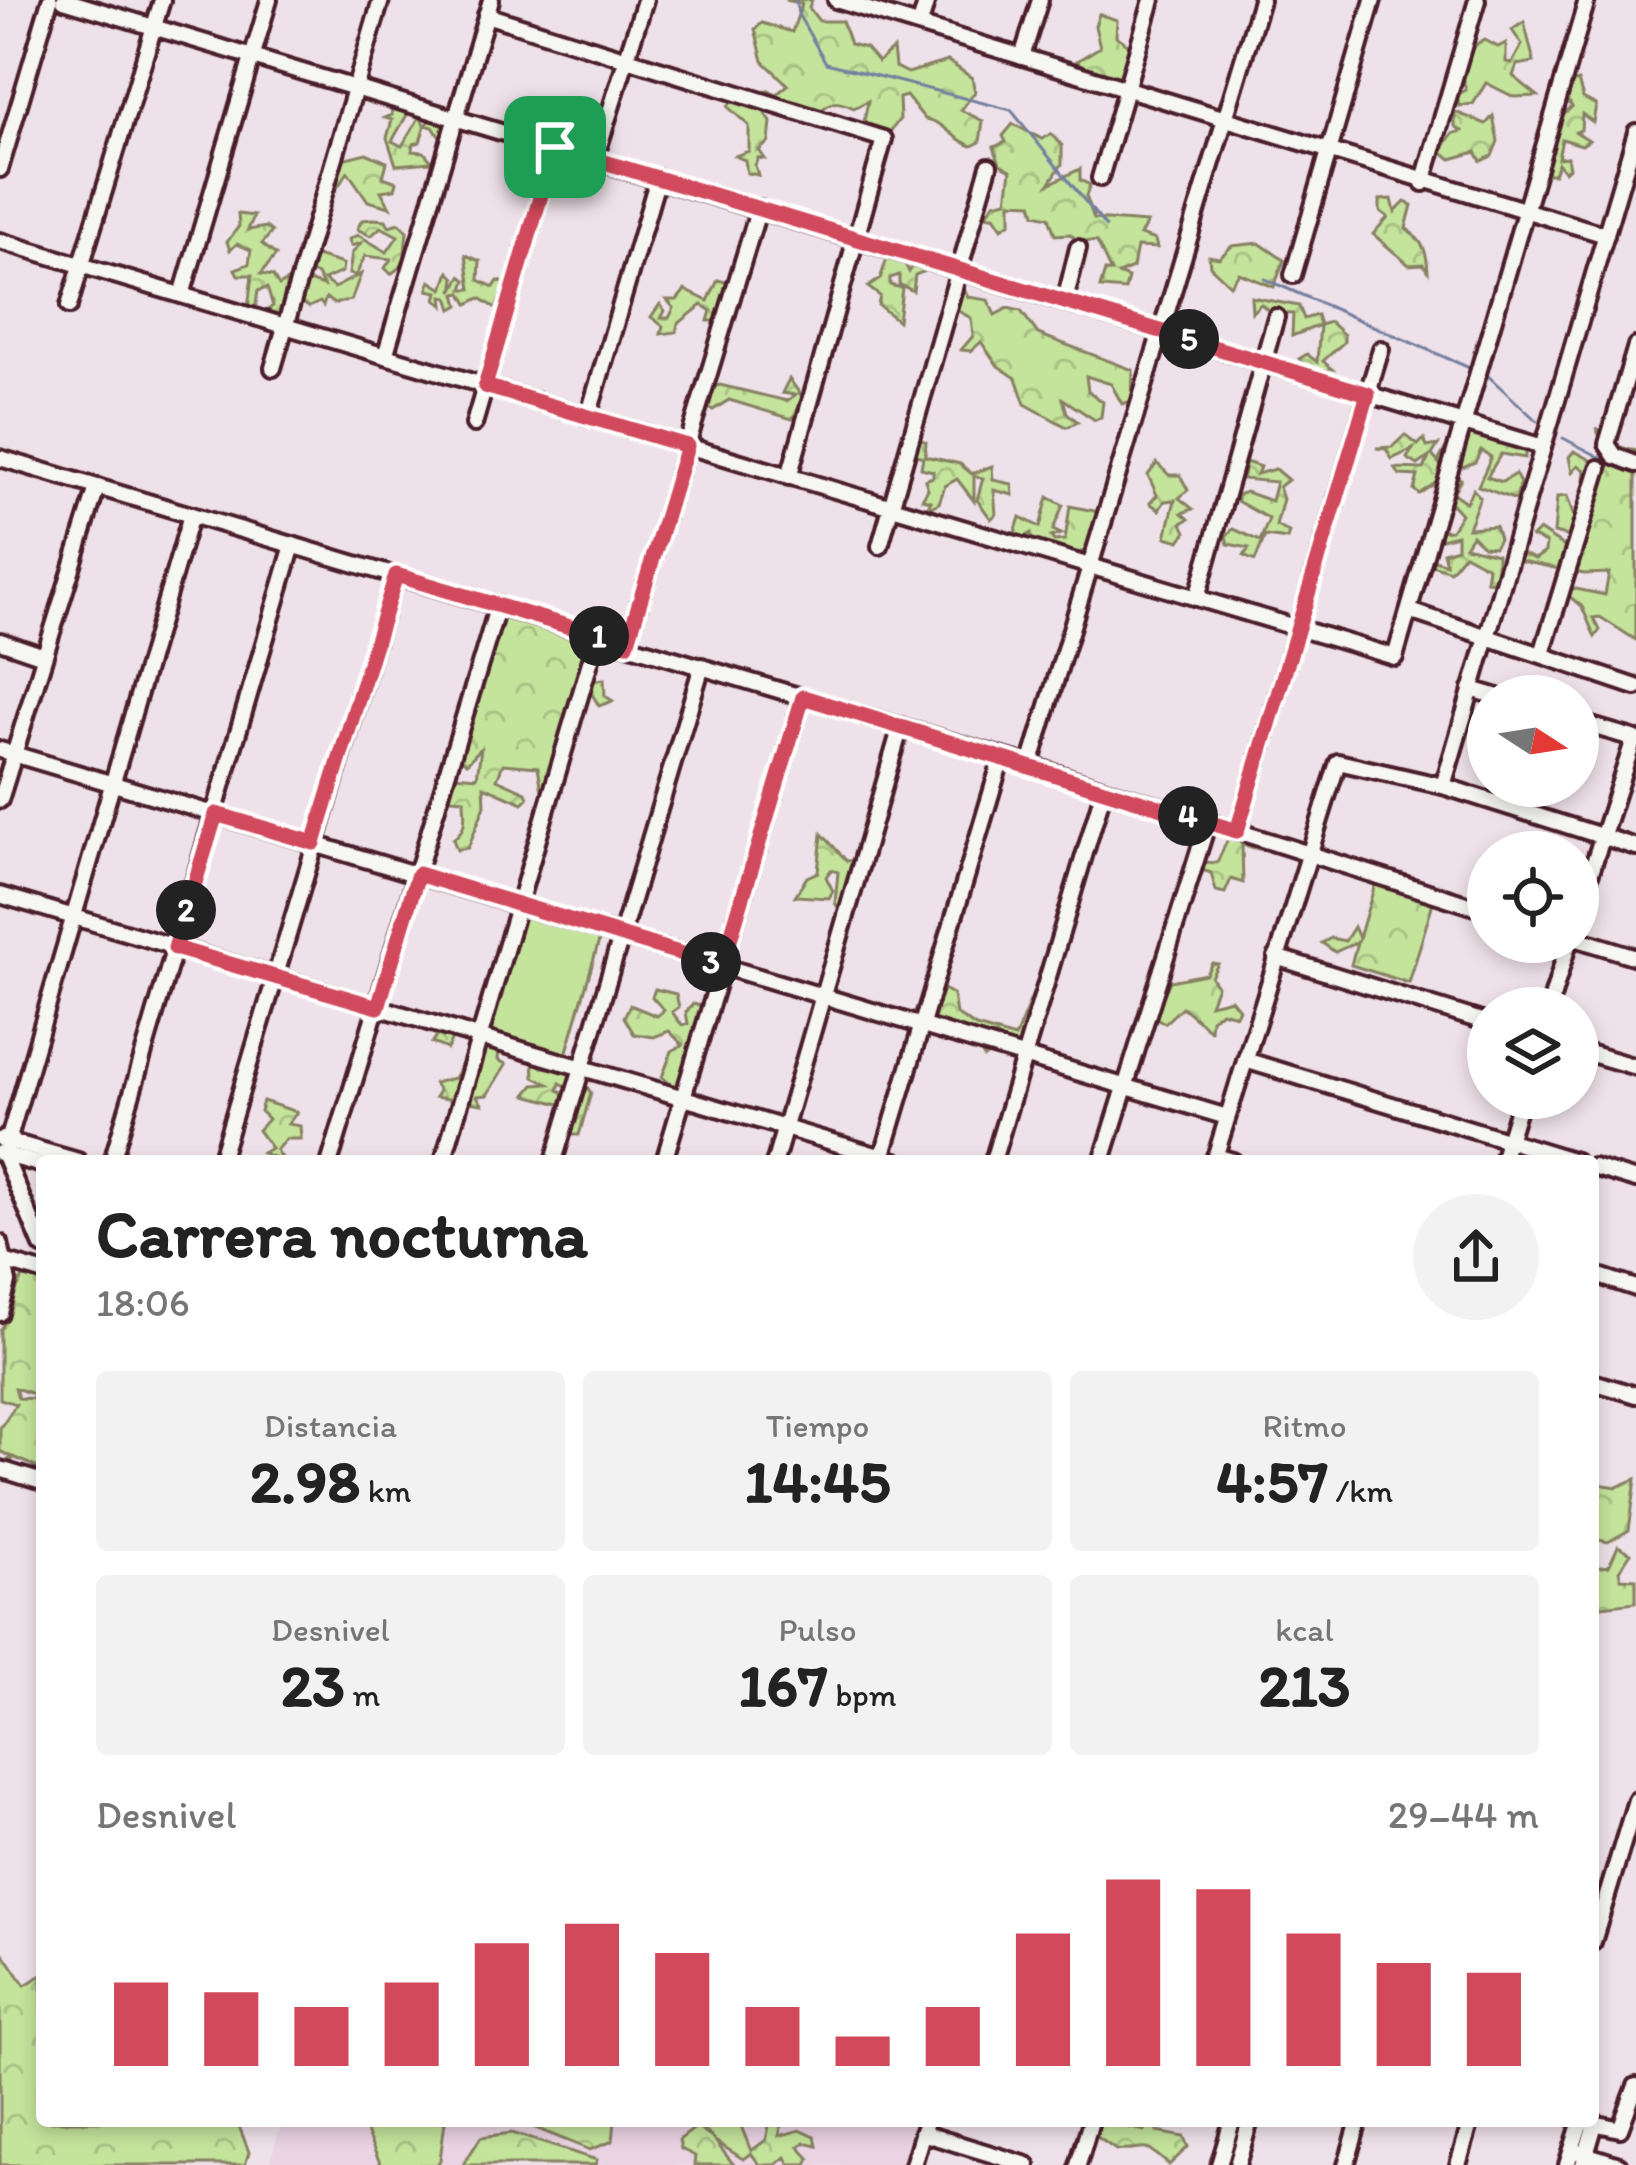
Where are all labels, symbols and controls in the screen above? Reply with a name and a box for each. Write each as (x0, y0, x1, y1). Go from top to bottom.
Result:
pin (504, 96, 606, 198)
icon: arrive (522, 114, 588, 180)
pin: 5 (1159, 309, 1219, 369)
text: 5 (1180, 319, 1198, 358)
pin: 1 (569, 606, 629, 666)
text: 1 (591, 616, 607, 655)
north arrow (1467, 675, 1599, 807)
map controls (1467, 675, 1599, 1119)
pin: 4 (1158, 786, 1218, 846)
text: 4 (1178, 796, 1198, 835)
button: locate (1467, 831, 1599, 963)
pin: 2 (156, 880, 216, 940)
text: 2 (177, 890, 195, 929)
pin: 3 (681, 932, 741, 992)
text: 3 (702, 942, 720, 981)
button: layers (1467, 987, 1599, 1119)
text: Carrera nocturna (96, 1194, 588, 1274)
button: share (1413, 1194, 1539, 1320)
text: 18:06 (96, 1279, 190, 1326)
text: Distancia (264, 1406, 397, 1445)
text: Tiempo (766, 1406, 869, 1445)
text: Ritmo (1262, 1406, 1347, 1445)
text: 2.98 (250, 1445, 360, 1517)
text: 14:45 (744, 1445, 891, 1517)
text: 4:57 (1216, 1445, 1328, 1517)
text: km (360, 1471, 411, 1510)
text: /km (1328, 1471, 1393, 1510)
text: Desnivel (271, 1610, 390, 1649)
text: Pulso (779, 1610, 856, 1649)
text: kcal (1275, 1610, 1334, 1649)
text: 23 (281, 1649, 345, 1721)
text: 167 (739, 1649, 828, 1721)
text: 213 (1258, 1649, 1351, 1721)
text: m (345, 1675, 380, 1714)
text: bpm (828, 1675, 896, 1714)
text: Desnivel (96, 1791, 236, 1838)
text: 29–44 m (1388, 1791, 1539, 1838)

